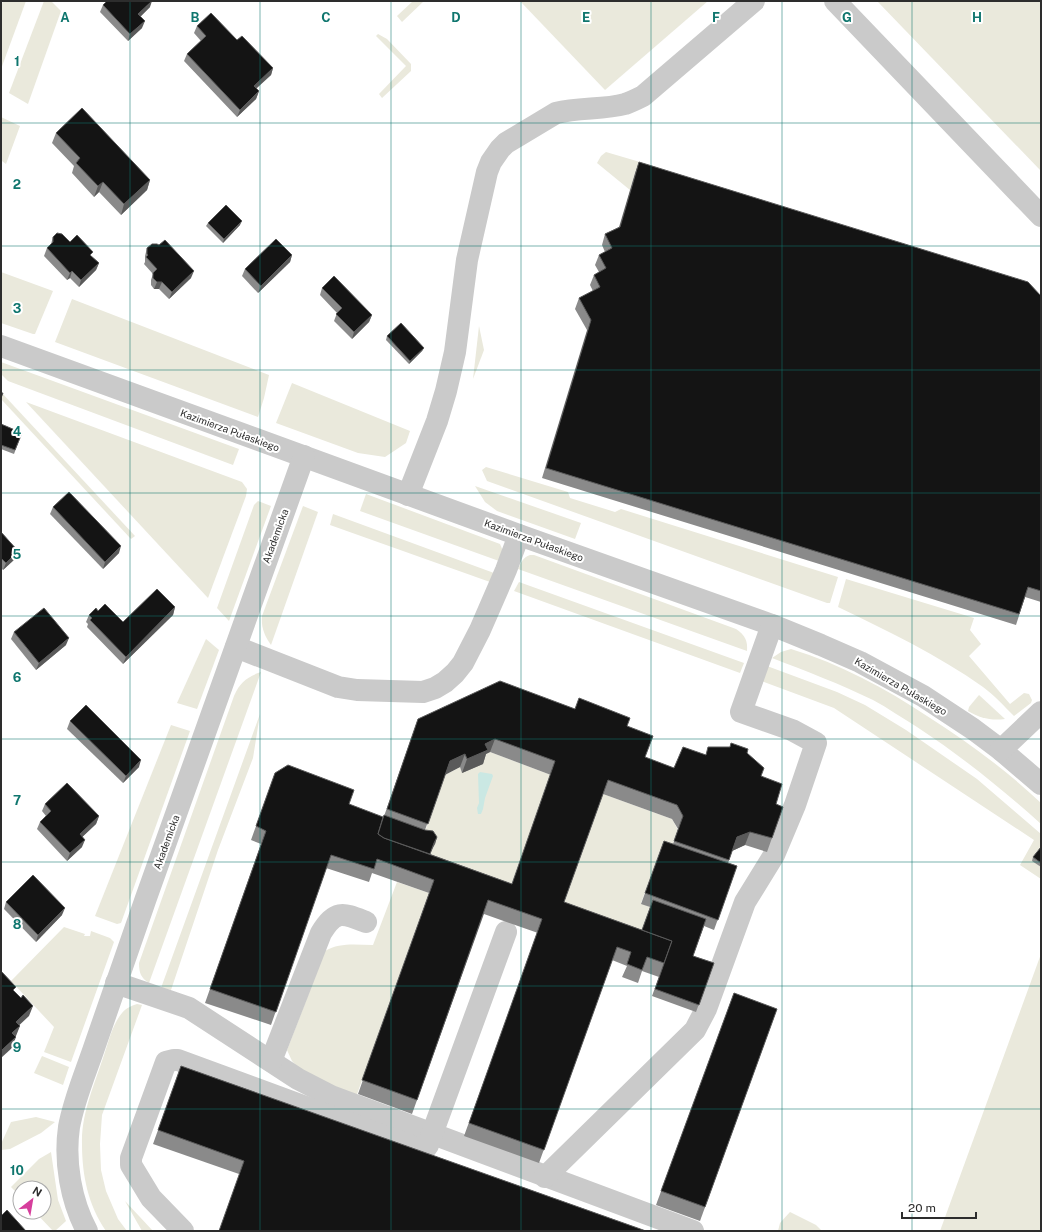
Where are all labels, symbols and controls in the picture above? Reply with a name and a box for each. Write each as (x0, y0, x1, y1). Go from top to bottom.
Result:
text: A (60, 10, 70, 25)
text: B (191, 10, 200, 25)
text: C (321, 10, 331, 25)
text: D (451, 10, 461, 25)
text: E (582, 10, 590, 25)
text: F (712, 10, 720, 25)
text: G (842, 10, 852, 25)
text: H (972, 10, 982, 25)
text: 1 (14, 54, 20, 69)
text: 2 (13, 177, 21, 192)
text: 3 (13, 301, 22, 316)
street label: Kazimierza Pułaskiego (179, 406, 282, 454)
text: 4 (13, 424, 22, 439)
street label: Akademicka (260, 507, 290, 565)
street label: Kazimierza Pułaskiego (483, 516, 586, 564)
text: 5 (13, 547, 22, 562)
street label: Kazimierza Pułaskiego (853, 655, 950, 718)
text: 6 (13, 670, 22, 685)
text: 7 (13, 793, 21, 808)
street label: Akademicka (151, 813, 181, 871)
text: 8 (13, 917, 22, 932)
text: 9 (13, 1040, 21, 1055)
text: 10 (10, 1163, 24, 1178)
north arrow (12, 1180, 52, 1220)
text: N (30, 1184, 44, 1199)
scale bar (902, 1194, 976, 1220)
text: 20 m (908, 1201, 936, 1215)

